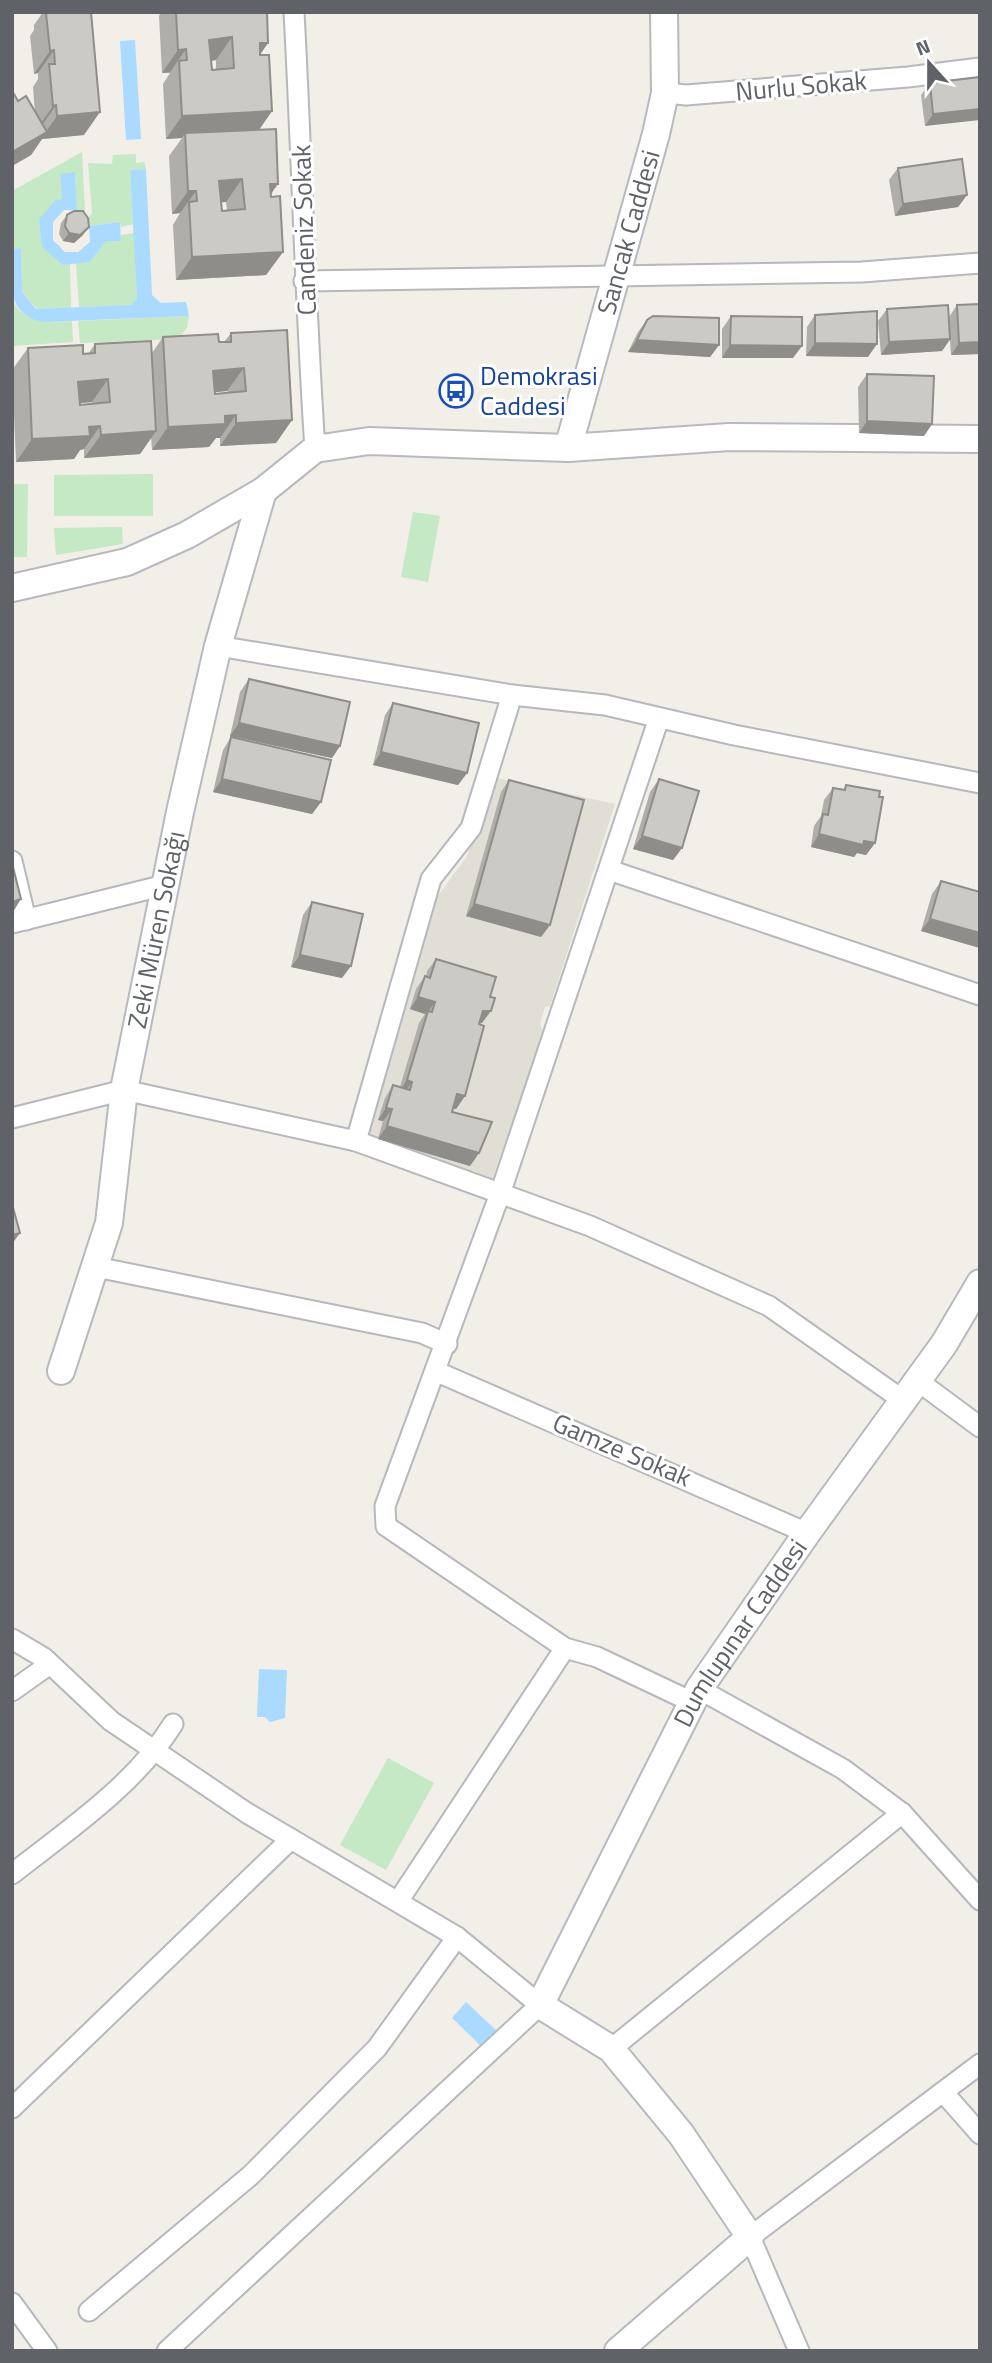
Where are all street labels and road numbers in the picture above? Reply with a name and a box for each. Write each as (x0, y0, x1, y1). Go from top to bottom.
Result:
street label: Nurlu Sokak (734, 60, 868, 111)
street label: Candeniz Sokak (281, 144, 326, 316)
street label: Sancak Caddesi (586, 145, 670, 319)
street label: Zeki Müren Sokağı (117, 828, 195, 1032)
street label: Gamze Sokak (547, 1403, 698, 1496)
street label: Dumlupınar Caddesi (663, 1531, 816, 1734)

